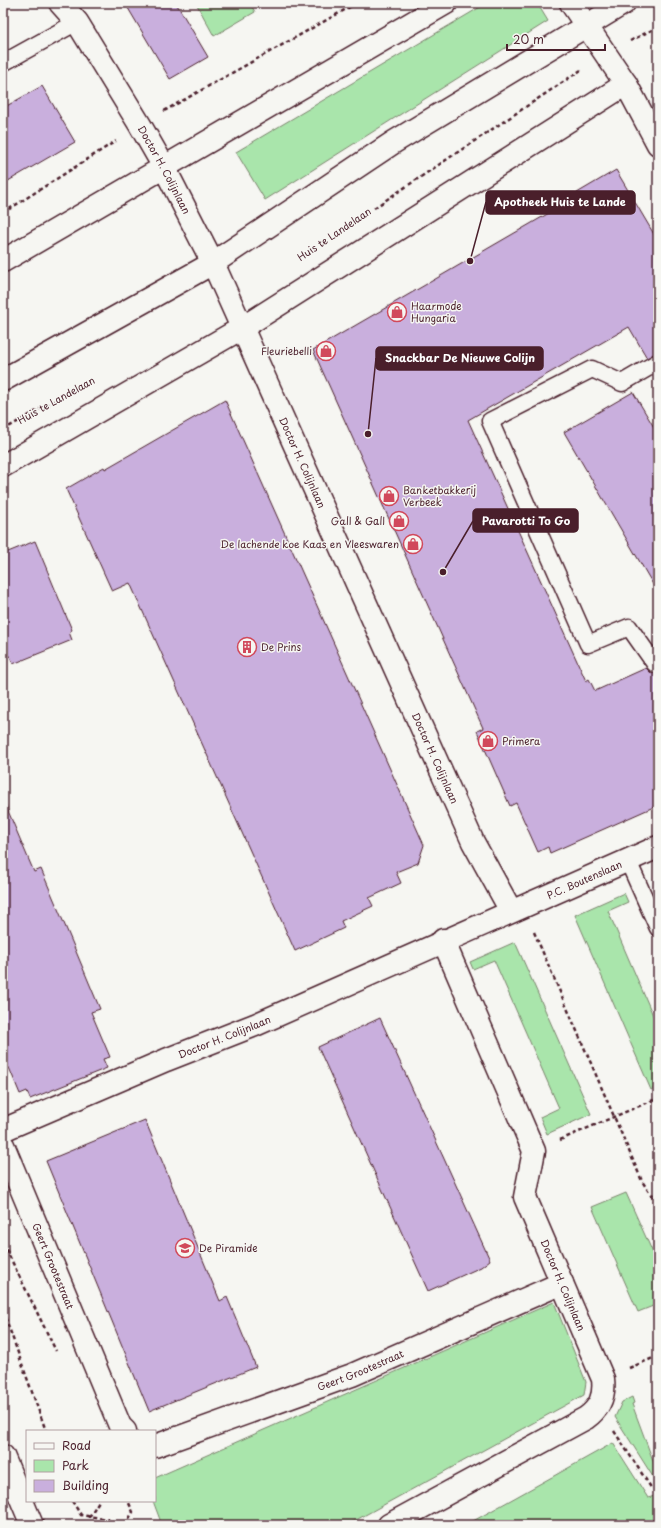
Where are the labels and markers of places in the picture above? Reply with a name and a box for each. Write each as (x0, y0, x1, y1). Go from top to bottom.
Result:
callout: Apotheek Huis te Lande (486, 191, 635, 214)
place label: Haarmode Hungaria (411, 298, 461, 325)
shop icon: Haarmode Hungaria (386, 301, 408, 323)
shop icon: Fleuriebelli (315, 340, 337, 362)
place label: Fleuriebelli (261, 343, 312, 358)
callout: Snackbar De Nieuwe Colijn (376, 347, 543, 370)
place label: Banketbakkerij Verbeek (403, 482, 476, 509)
shop icon: Banketbakkerij Verbeek (378, 485, 400, 507)
callout: Pavarotti To Go (473, 509, 578, 532)
shop icon: Gall & Gall (388, 510, 410, 532)
place label: Gall & Gall (331, 513, 385, 528)
shop icon: De lachende koe Kaas en Vleeswaren (402, 533, 424, 555)
place label: De lachende koe Kaas en Vleeswaren (221, 536, 399, 551)
building icon: De Prins (236, 636, 258, 658)
place label: De Prins (261, 639, 301, 654)
shop icon: Primera (477, 730, 499, 752)
place label: Primera (502, 733, 541, 748)
school or university icon: De Piramide (174, 1237, 196, 1259)
place label: De Piramide (199, 1240, 258, 1255)

